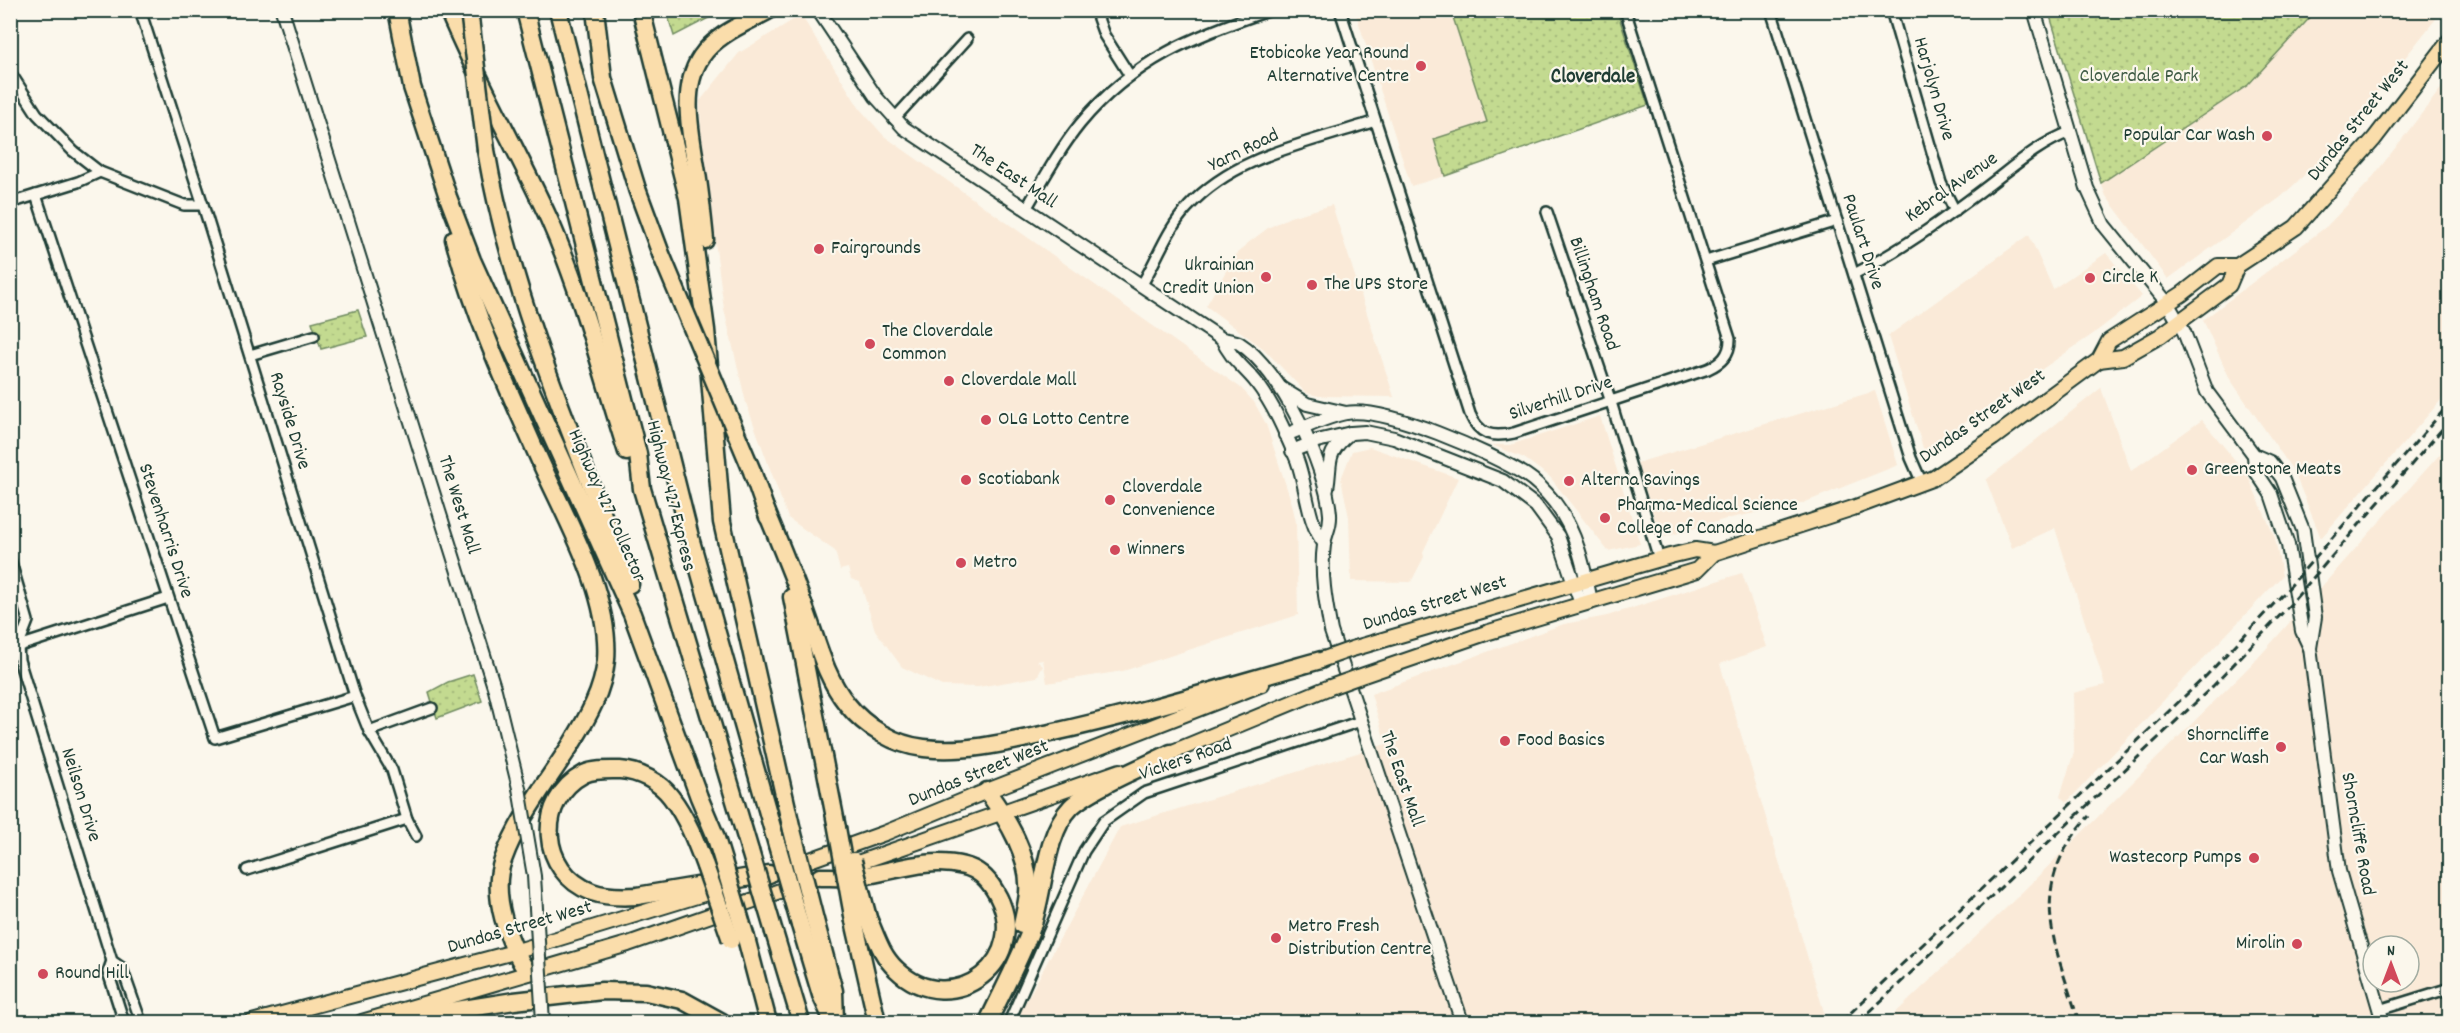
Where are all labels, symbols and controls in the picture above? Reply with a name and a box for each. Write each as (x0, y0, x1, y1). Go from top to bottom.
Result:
street label: Harjolyn Drive (1905, 34, 1961, 144)
place label: Etobicoke Year Round Alternative Centre (1249, 40, 1409, 91)
street label: Dundas Street West (2301, 54, 2417, 188)
marker: Etobicoke Year Round Alternative Centre (1414, 59, 1428, 73)
district label: Cloverdale (1551, 63, 1635, 93)
park label: Cloverdale Park (2079, 63, 2199, 91)
street label: Yarn Road (1204, 122, 1284, 180)
place label: Popular Car Wash (2123, 122, 2255, 150)
marker: Popular Car Wash (2260, 129, 2274, 143)
street label: The East Mall (964, 137, 1062, 217)
street label: Kebral Avenue (1900, 146, 2004, 230)
street label: Paulart Drive (1833, 191, 1891, 294)
street label: Billingham Road (1560, 233, 1626, 355)
place label: Fairgrounds (831, 235, 921, 263)
marker: Fairgrounds (812, 242, 826, 256)
place label: Ukrainian Credit Union (1162, 252, 1254, 303)
place label: Circle K (2102, 264, 2158, 292)
marker: Ukrainian Credit Union (1259, 270, 1273, 284)
place label: The UPS Store (1324, 271, 1428, 299)
marker: Circle K (2083, 271, 2097, 285)
marker: The UPS Store (1305, 278, 1319, 292)
place label: The Cloverdale Common (882, 318, 993, 369)
marker: The Cloverdale Common (863, 337, 877, 351)
street label: Dundas Street West (1914, 363, 2052, 471)
place label: Cloverdale Mall (961, 367, 1077, 395)
street label: Rayside Drive (261, 369, 317, 473)
street label: Silverhill Drive (1506, 369, 1617, 429)
marker: Cloverdale Mall (942, 374, 956, 388)
place label: OLG Lotto Centre (998, 406, 1129, 434)
marker: OLG Lotto Centre (979, 413, 993, 427)
street label: Highway 427 Express (638, 417, 702, 575)
street label: Highway 427 Collector (560, 425, 653, 588)
street label: The West Mall (430, 452, 486, 558)
place label: Greenstone Meats (2204, 456, 2341, 484)
street label: Stevenharris Drive (130, 460, 200, 602)
marker: Greenstone Meats (2185, 463, 2199, 477)
place label: Scotiabank (978, 466, 1060, 494)
place label: Alterna Savings (1581, 467, 1700, 495)
marker: Scotiabank (959, 473, 973, 487)
place label: Cloverdale Convenience (1122, 474, 1215, 525)
marker: Alterna Savings (1562, 474, 1576, 488)
place label: Pharma-Medical Science College of Canada (1617, 492, 1798, 543)
marker: Cloverdale Convenience (1103, 493, 1117, 507)
marker: Pharma-Medical Science College of Canada (1598, 511, 1612, 525)
place label: Winners (1127, 536, 1185, 564)
marker: Winners (1108, 543, 1122, 557)
place label: Metro (973, 549, 1017, 577)
marker: Metro (954, 556, 968, 570)
street label: Dundas Street West (1360, 569, 1510, 639)
place label: Shorncliffe Car Wash (2187, 722, 2269, 773)
street label: The East Mall (1371, 727, 1431, 831)
place label: Food Basics (1517, 727, 1605, 755)
street label: Vickers Road (1136, 731, 1236, 789)
street label: Dundas Street West (905, 733, 1053, 815)
marker: Food Basics (1498, 734, 1512, 748)
marker: Shorncliffe Car Wash (2274, 740, 2288, 754)
street label: Neilson Drive (52, 745, 108, 846)
street label: Shorncliffe Road (2332, 770, 2382, 898)
place label: Wastecorp Pumps (2109, 844, 2242, 872)
marker: Wastecorp Pumps (2247, 851, 2261, 865)
street label: Dundas Street West (444, 894, 596, 962)
place label: Metro Fresh Distribution Centre (1288, 913, 1432, 964)
place label: Mirolin (2236, 930, 2285, 958)
marker: Metro Fresh Distribution Centre (1269, 931, 1283, 945)
north arrow (2361, 934, 2421, 994)
marker: Mirolin (2290, 937, 2304, 951)
text: N (2387, 940, 2395, 963)
place label: Round Hill (55, 960, 129, 988)
marker: Round Hill (36, 967, 50, 981)

